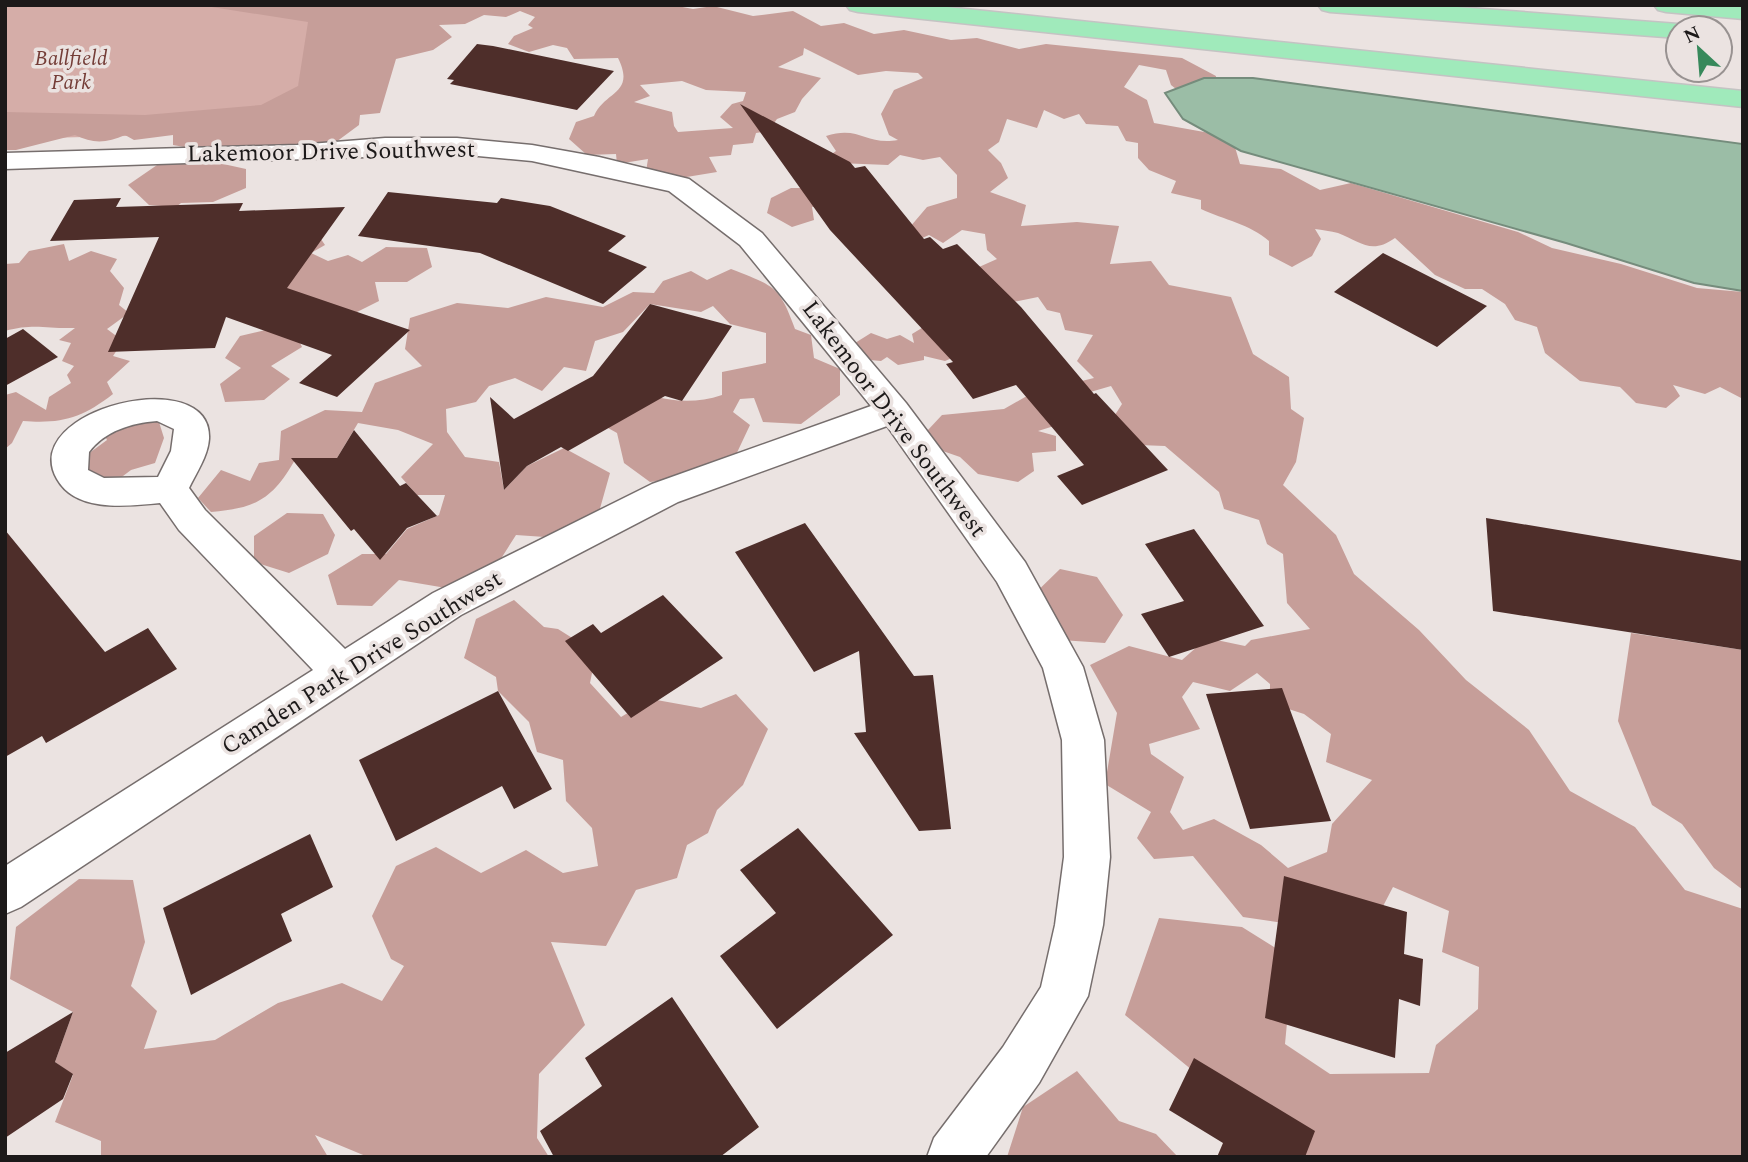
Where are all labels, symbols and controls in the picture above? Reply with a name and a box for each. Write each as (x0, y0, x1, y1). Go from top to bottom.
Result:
north arrow (1664, 14, 1734, 84)
text: N (1679, 19, 1706, 52)
park label: Ballfield Park (35, 43, 108, 99)
street label: Lakemoor Drive Southwest (186, 131, 476, 173)
street label: Lakemoor Drive Southwest (793, 293, 995, 545)
street label: Camden Park Drive Southwest (215, 562, 509, 764)

